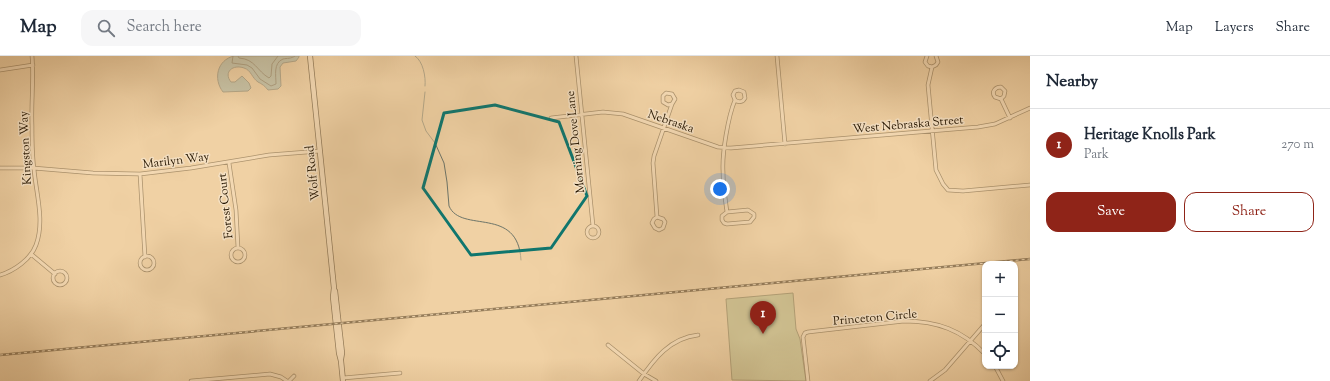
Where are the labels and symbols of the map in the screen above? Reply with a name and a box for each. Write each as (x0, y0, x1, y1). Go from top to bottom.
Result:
street label: Morning Dove Lane (562, 89, 590, 194)
street label: Nebraska (645, 106, 697, 138)
street label: Kingston Way (15, 111, 37, 185)
street label: West Nebraska Street (852, 111, 964, 139)
street label: Wolf Road (301, 144, 325, 202)
street label: Marilyn Way (142, 148, 211, 174)
street label: Forest Court (214, 172, 238, 240)
your location (710, 179, 730, 199)
pin: 1 (750, 301, 776, 334)
street label: Princeton Circle (832, 305, 918, 331)

